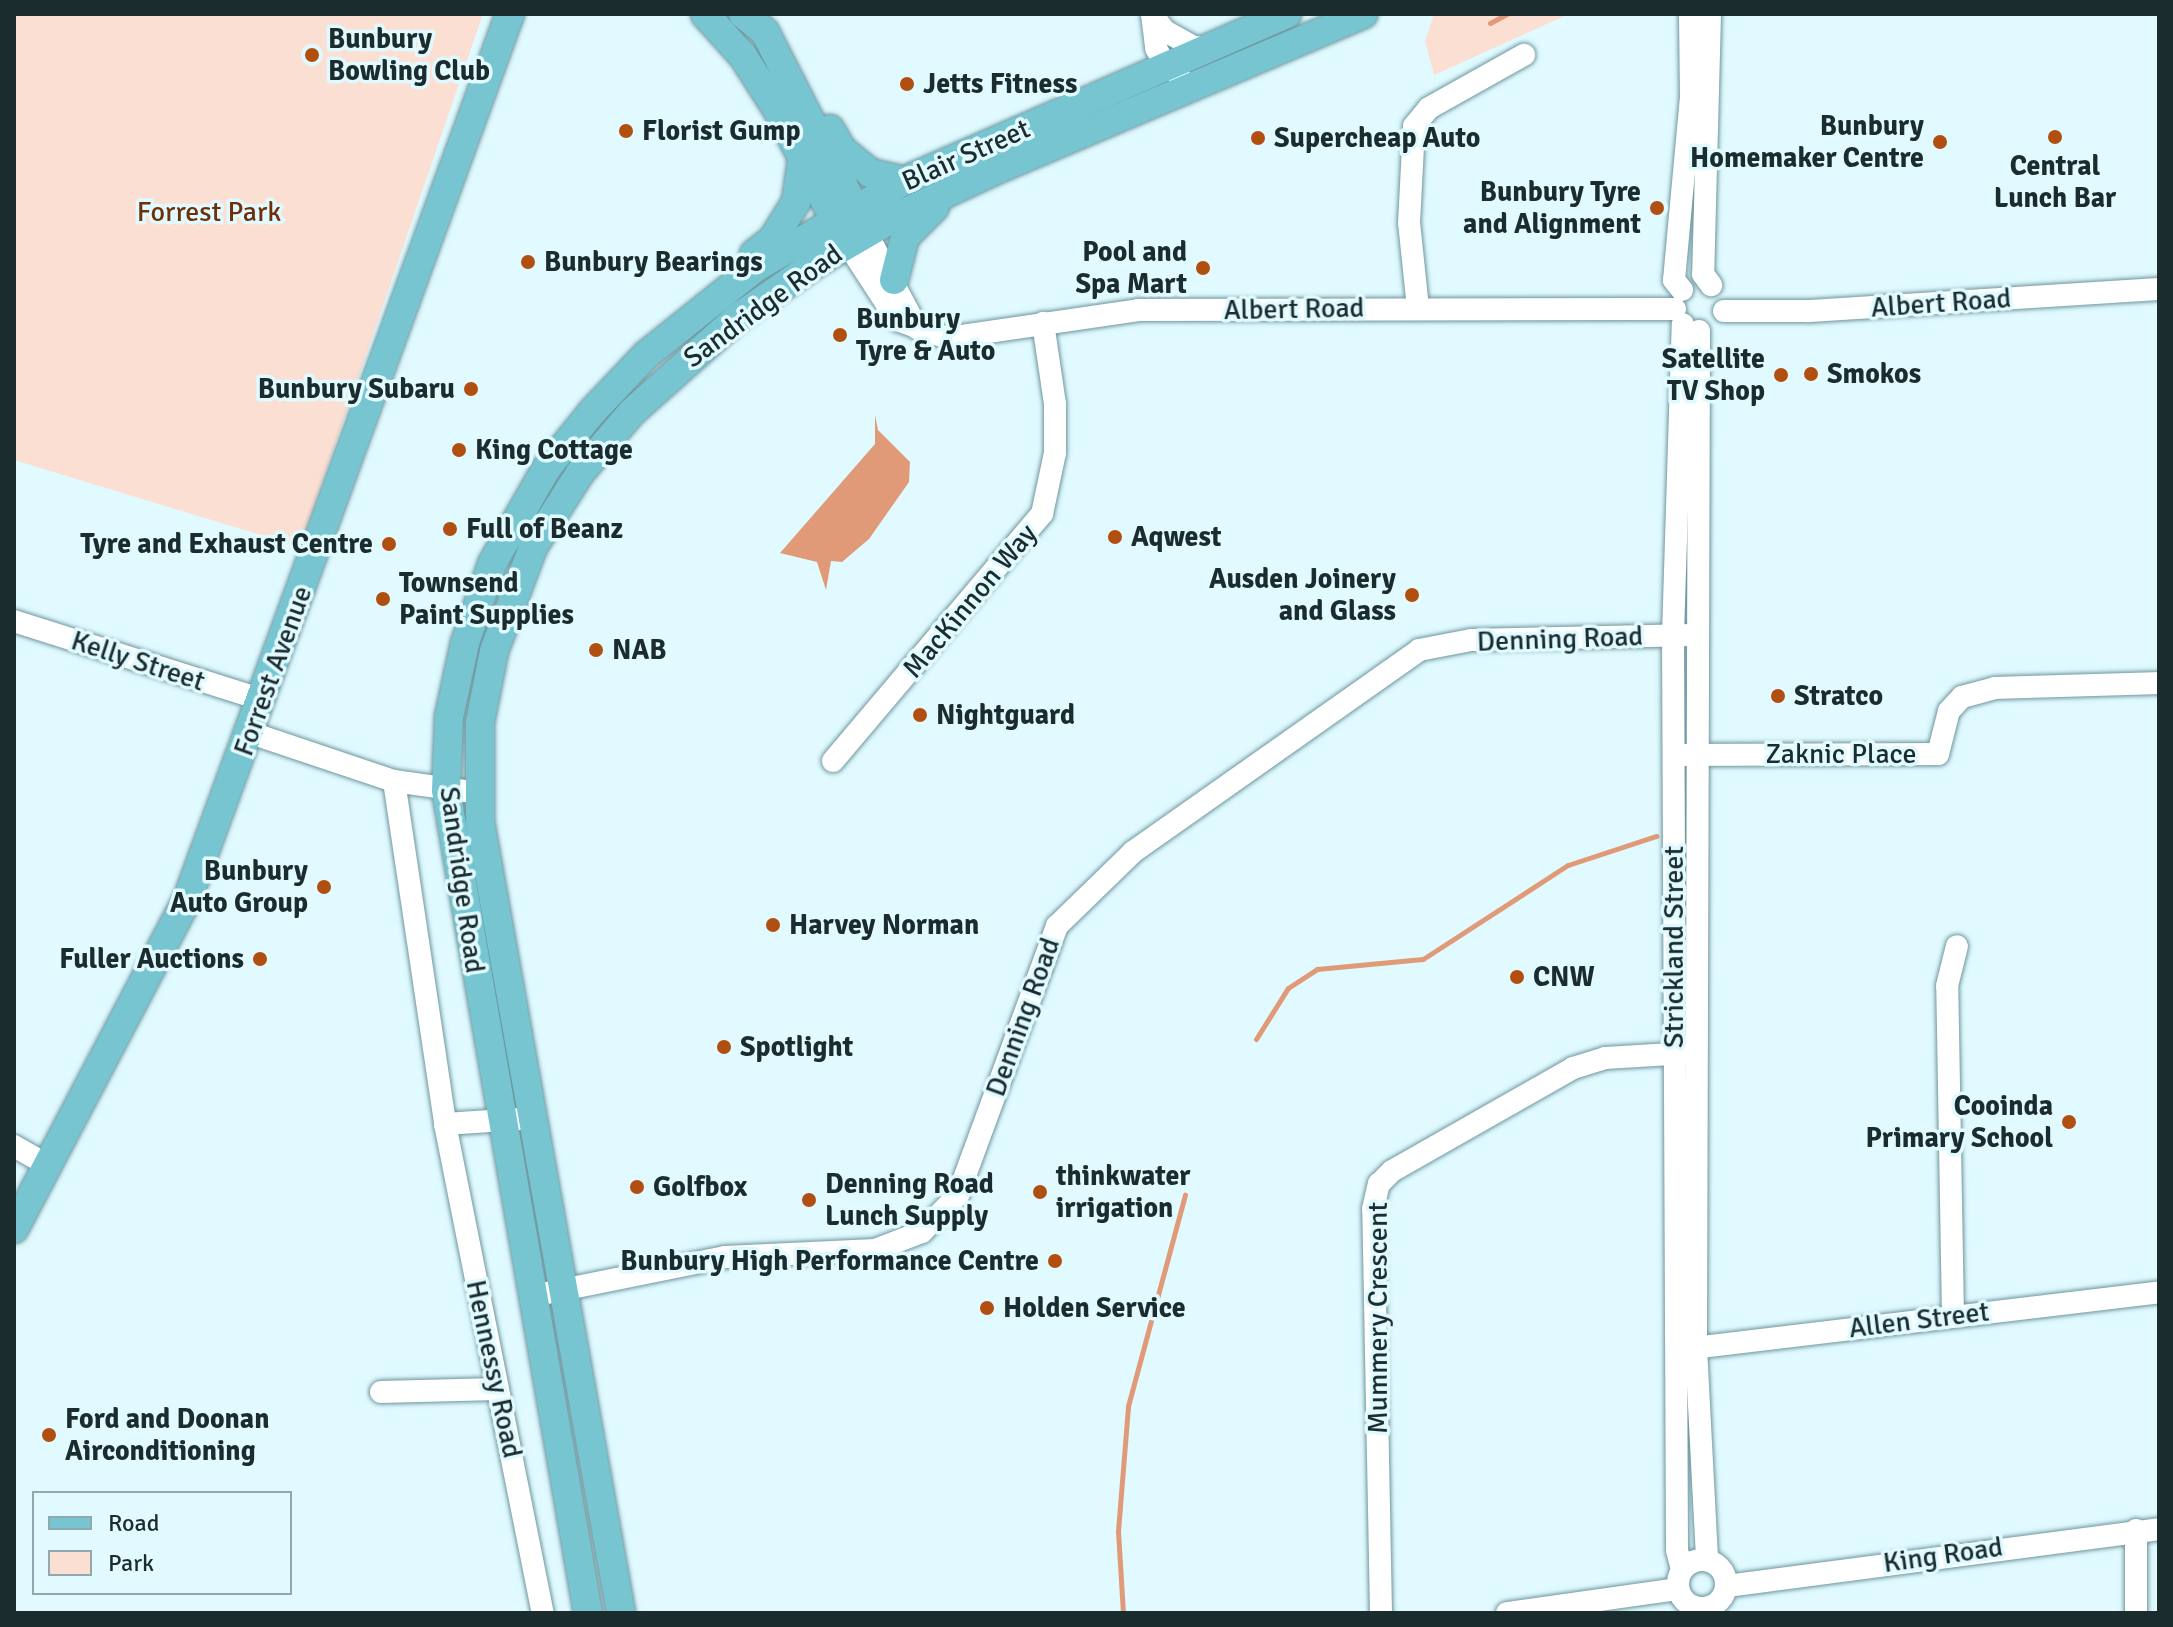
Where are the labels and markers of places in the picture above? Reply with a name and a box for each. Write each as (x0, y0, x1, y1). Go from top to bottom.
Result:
place label: Bunbury Bowling Club (328, 22, 490, 88)
marker: Bunbury Bowling Club (303, 46, 321, 64)
place label: Jetts Fitness (923, 67, 1077, 101)
marker: Jetts Fitness (898, 75, 916, 93)
place label: Bunbury Homemaker Centre (1690, 109, 1924, 175)
place label: Florist Gump (642, 114, 801, 148)
place label: Supercheap Auto (1274, 121, 1480, 155)
marker: Florist Gump (617, 122, 635, 140)
marker: Central Lunch Bar (2046, 128, 2064, 146)
marker: Supercheap Auto (1249, 129, 1267, 147)
marker: Bunbury Homemaker Centre (1931, 133, 1949, 151)
place label: Central Lunch Bar (1994, 149, 2116, 215)
place label: Bunbury Tyre and Alignment (1463, 175, 1641, 241)
marker: Bunbury Tyre and Alignment (1648, 199, 1666, 217)
place label: Pool and Spa Mart (1075, 235, 1187, 301)
place label: Bunbury Bearings (544, 245, 763, 279)
marker: Bunbury Bearings (519, 253, 537, 271)
marker: Pool and Spa Mart (1194, 259, 1212, 277)
place label: Bunbury Tyre & Auto (856, 302, 995, 368)
marker: Bunbury Tyre & Auto (831, 326, 849, 344)
place label: Satellite TV Shop (1662, 342, 1765, 408)
place label: Smokos (1827, 357, 1921, 391)
marker: Smokos (1802, 365, 1820, 383)
marker: Satellite TV Shop (1772, 366, 1790, 384)
place label: Bunbury Subaru (258, 372, 455, 406)
marker: Bunbury Subaru (462, 380, 480, 398)
place label: King Cottage (475, 433, 633, 467)
marker: King Cottage (450, 441, 468, 459)
place label: Full of Beanz (466, 512, 623, 546)
marker: Full of Beanz (441, 520, 459, 538)
place label: Aqwest (1131, 520, 1221, 554)
place label: Tyre and Exhaust Centre (80, 527, 373, 561)
marker: Aqwest (1106, 528, 1124, 546)
marker: Tyre and Exhaust Centre (380, 535, 398, 553)
place label: Ausden Joinery and Glass (1209, 562, 1396, 628)
place label: Townsend Paint Supplies (399, 566, 574, 632)
marker: Ausden Joinery and Glass (1403, 586, 1421, 604)
marker: Townsend Paint Supplies (374, 590, 392, 608)
place label: NAB (612, 633, 667, 667)
marker: NAB (587, 641, 605, 659)
place label: Stratco (1794, 679, 1883, 713)
marker: Stratco (1769, 687, 1787, 705)
place label: Nightguard (936, 698, 1075, 732)
marker: Nightguard (911, 706, 929, 724)
place label: Bunbury Auto Group (170, 854, 308, 920)
marker: Bunbury Auto Group (315, 878, 333, 896)
place label: Harvey Norman (789, 908, 979, 942)
marker: Harvey Norman (764, 916, 782, 934)
place label: Fuller Auctions (59, 942, 244, 976)
marker: Fuller Auctions (251, 950, 269, 968)
place label: CNW (1533, 960, 1595, 994)
marker: CNW (1508, 968, 1526, 986)
place label: Spotlight (740, 1030, 853, 1064)
marker: Spotlight (715, 1038, 733, 1056)
place label: Cooinda Primary School (1866, 1089, 2053, 1155)
marker: Cooinda Primary School (2060, 1113, 2078, 1131)
place label: thinkwater irrigation (1056, 1159, 1190, 1225)
place label: Denning Road Lunch Supply (825, 1167, 994, 1233)
place label: Golfbox (653, 1170, 747, 1204)
marker: Golfbox (628, 1178, 646, 1196)
marker: thinkwater irrigation (1031, 1183, 1049, 1201)
marker: Denning Road Lunch Supply (800, 1191, 818, 1209)
place label: Bunbury High Performance Centre (620, 1244, 1039, 1278)
marker: Bunbury High Performance Centre (1046, 1252, 1064, 1270)
place label: Holden Service (1003, 1291, 1186, 1325)
marker: Holden Service (978, 1299, 996, 1317)
place label: Ford and Doonan Airconditioning (65, 1402, 270, 1468)
marker: Ford and Doonan Airconditioning (40, 1426, 58, 1444)

